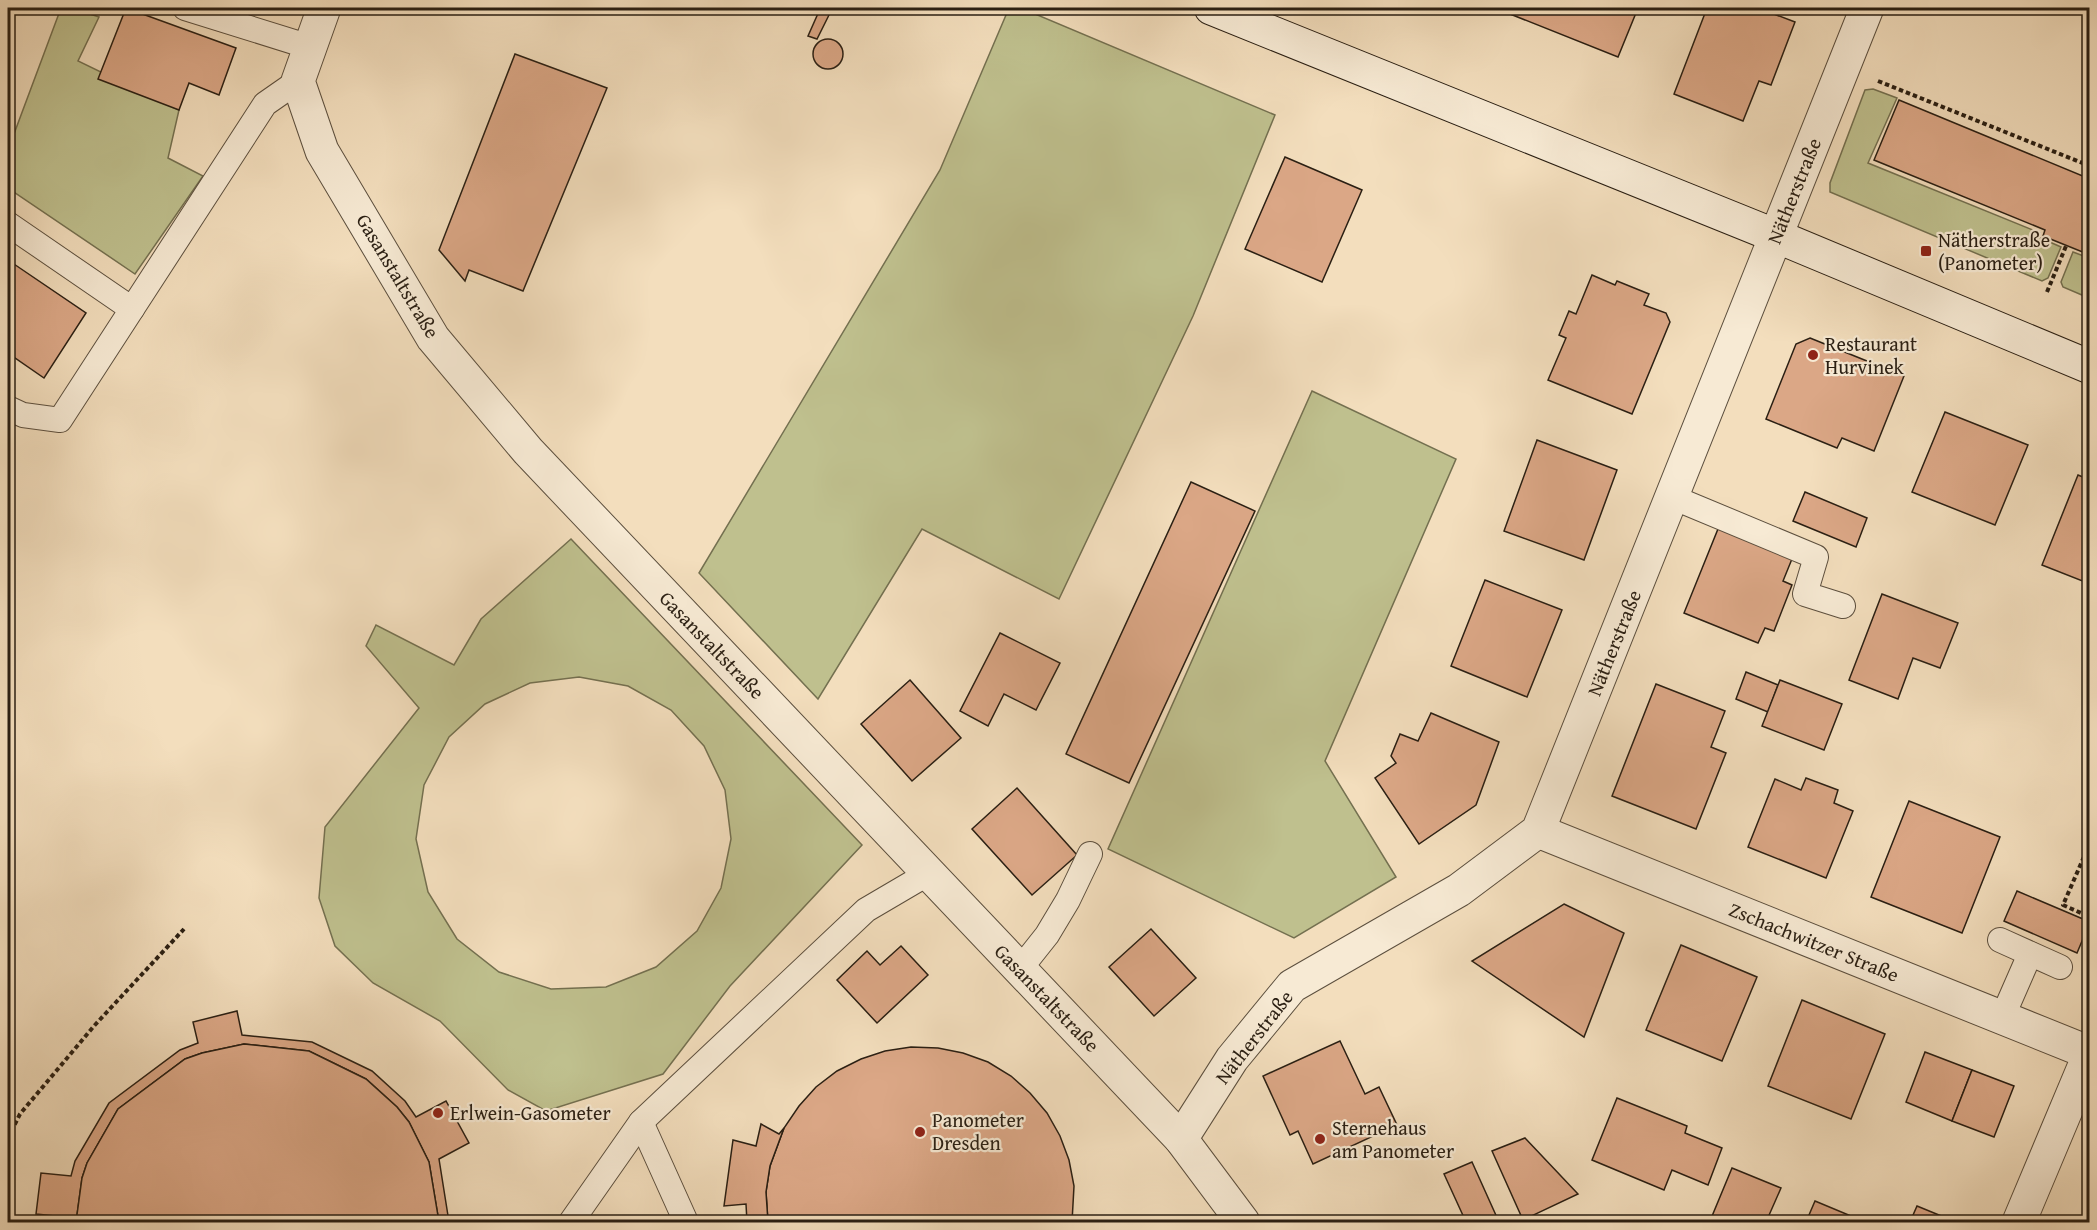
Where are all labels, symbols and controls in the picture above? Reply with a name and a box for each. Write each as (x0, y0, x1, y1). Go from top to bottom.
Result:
street label: Nätherstraße (1759, 133, 1828, 248)
street label: Gasanstaltstraße (350, 208, 447, 343)
place label: Nätherstraße (Panometer) (1938, 225, 2050, 277)
marker: Nätherstraße (Panometer) (1919, 244, 1933, 258)
place label: Restaurant Hurvinek (1825, 329, 1917, 381)
marker: Restaurant Hurvinek (1806, 348, 1820, 362)
street label: Gasanstaltstraße (653, 584, 772, 705)
street label: Nätherstraße (1579, 585, 1648, 700)
street label: Zschachwitzer Straße (1725, 894, 1903, 989)
street label: Gasanstaltstraße (988, 937, 1107, 1058)
street label: Nätherstraße (1208, 984, 1300, 1090)
place label: Erlwein-Gasometer (450, 1098, 611, 1127)
place label: Panometer Dresden (932, 1105, 1024, 1157)
marker: Erlwein-Gasometer (431, 1106, 445, 1120)
place label: Sternehaus am Panometer (1332, 1113, 1454, 1165)
marker: Panometer Dresden (913, 1125, 927, 1139)
marker: Sternehaus am Panometer (1313, 1132, 1327, 1146)

